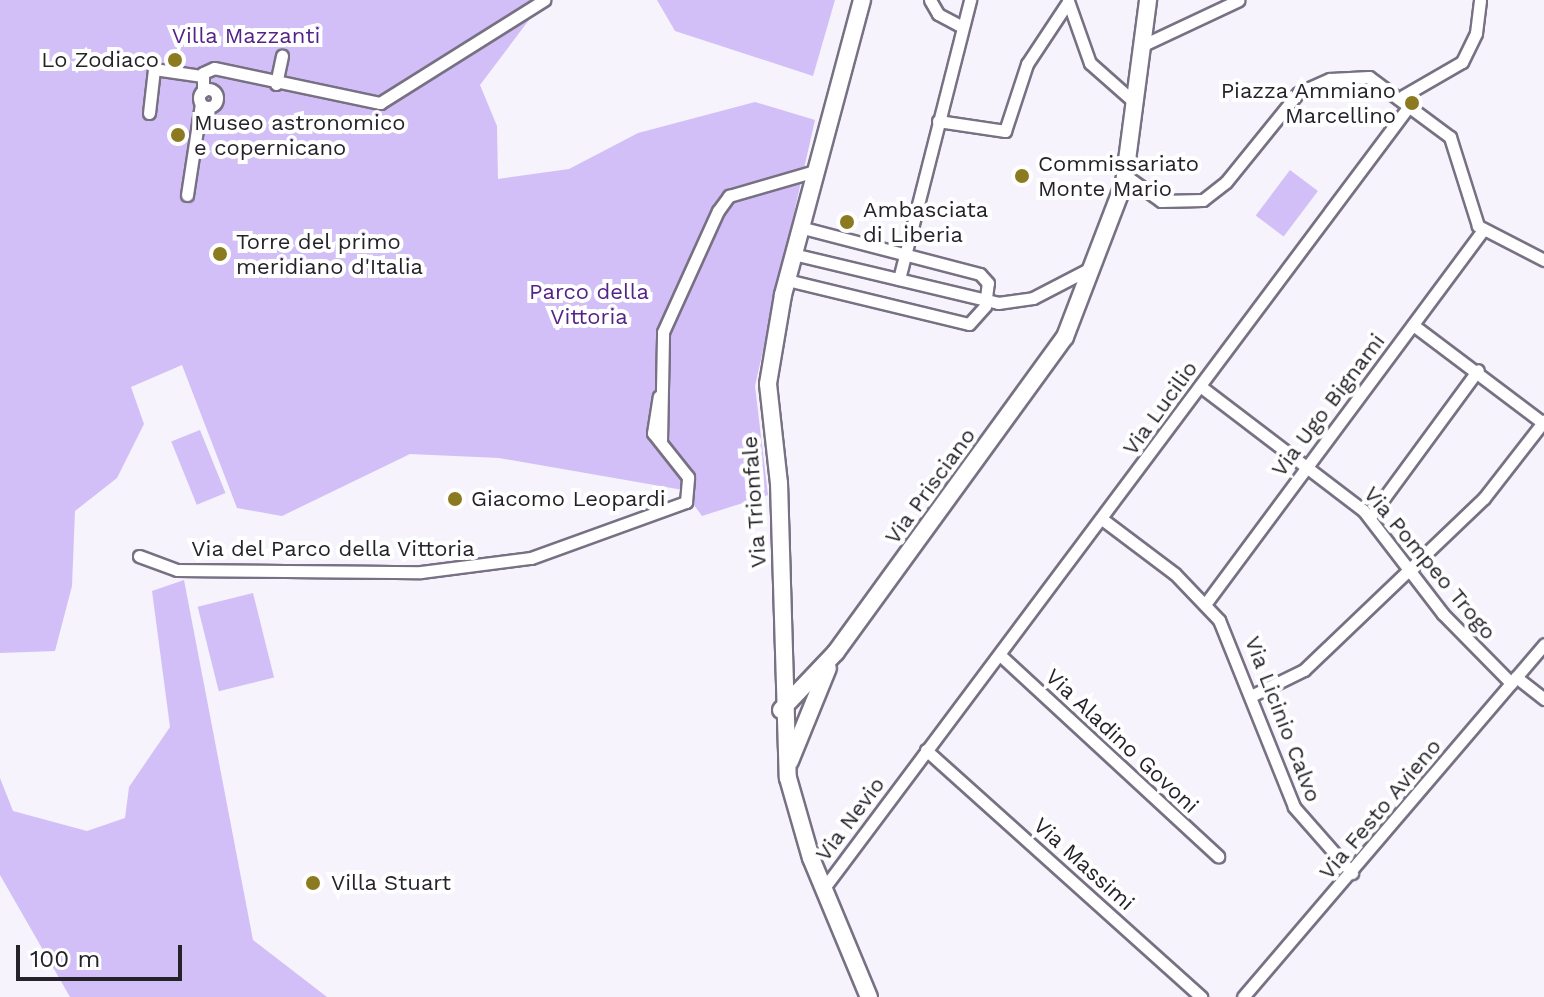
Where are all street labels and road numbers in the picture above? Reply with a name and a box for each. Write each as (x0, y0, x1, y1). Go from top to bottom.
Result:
street label: Via Ugo Bignami (1266, 328, 1390, 482)
street label: Via Lucilio (1117, 356, 1203, 460)
street label: Via Prisciano (879, 423, 981, 549)
street label: Via Trionfale (736, 435, 772, 569)
street label: Via Pompeo Trogo (1358, 481, 1502, 645)
street label: Via del Parco della Vittoria (190, 536, 476, 562)
street label: Via Licinio Calvo (1239, 632, 1327, 806)
street label: Via Aladino Govoni (1040, 663, 1204, 819)
street label: Via Festo Avieno (1313, 733, 1447, 885)
street label: Via Nevio (810, 772, 890, 866)
street label: Via Massimi (1028, 812, 1140, 916)

